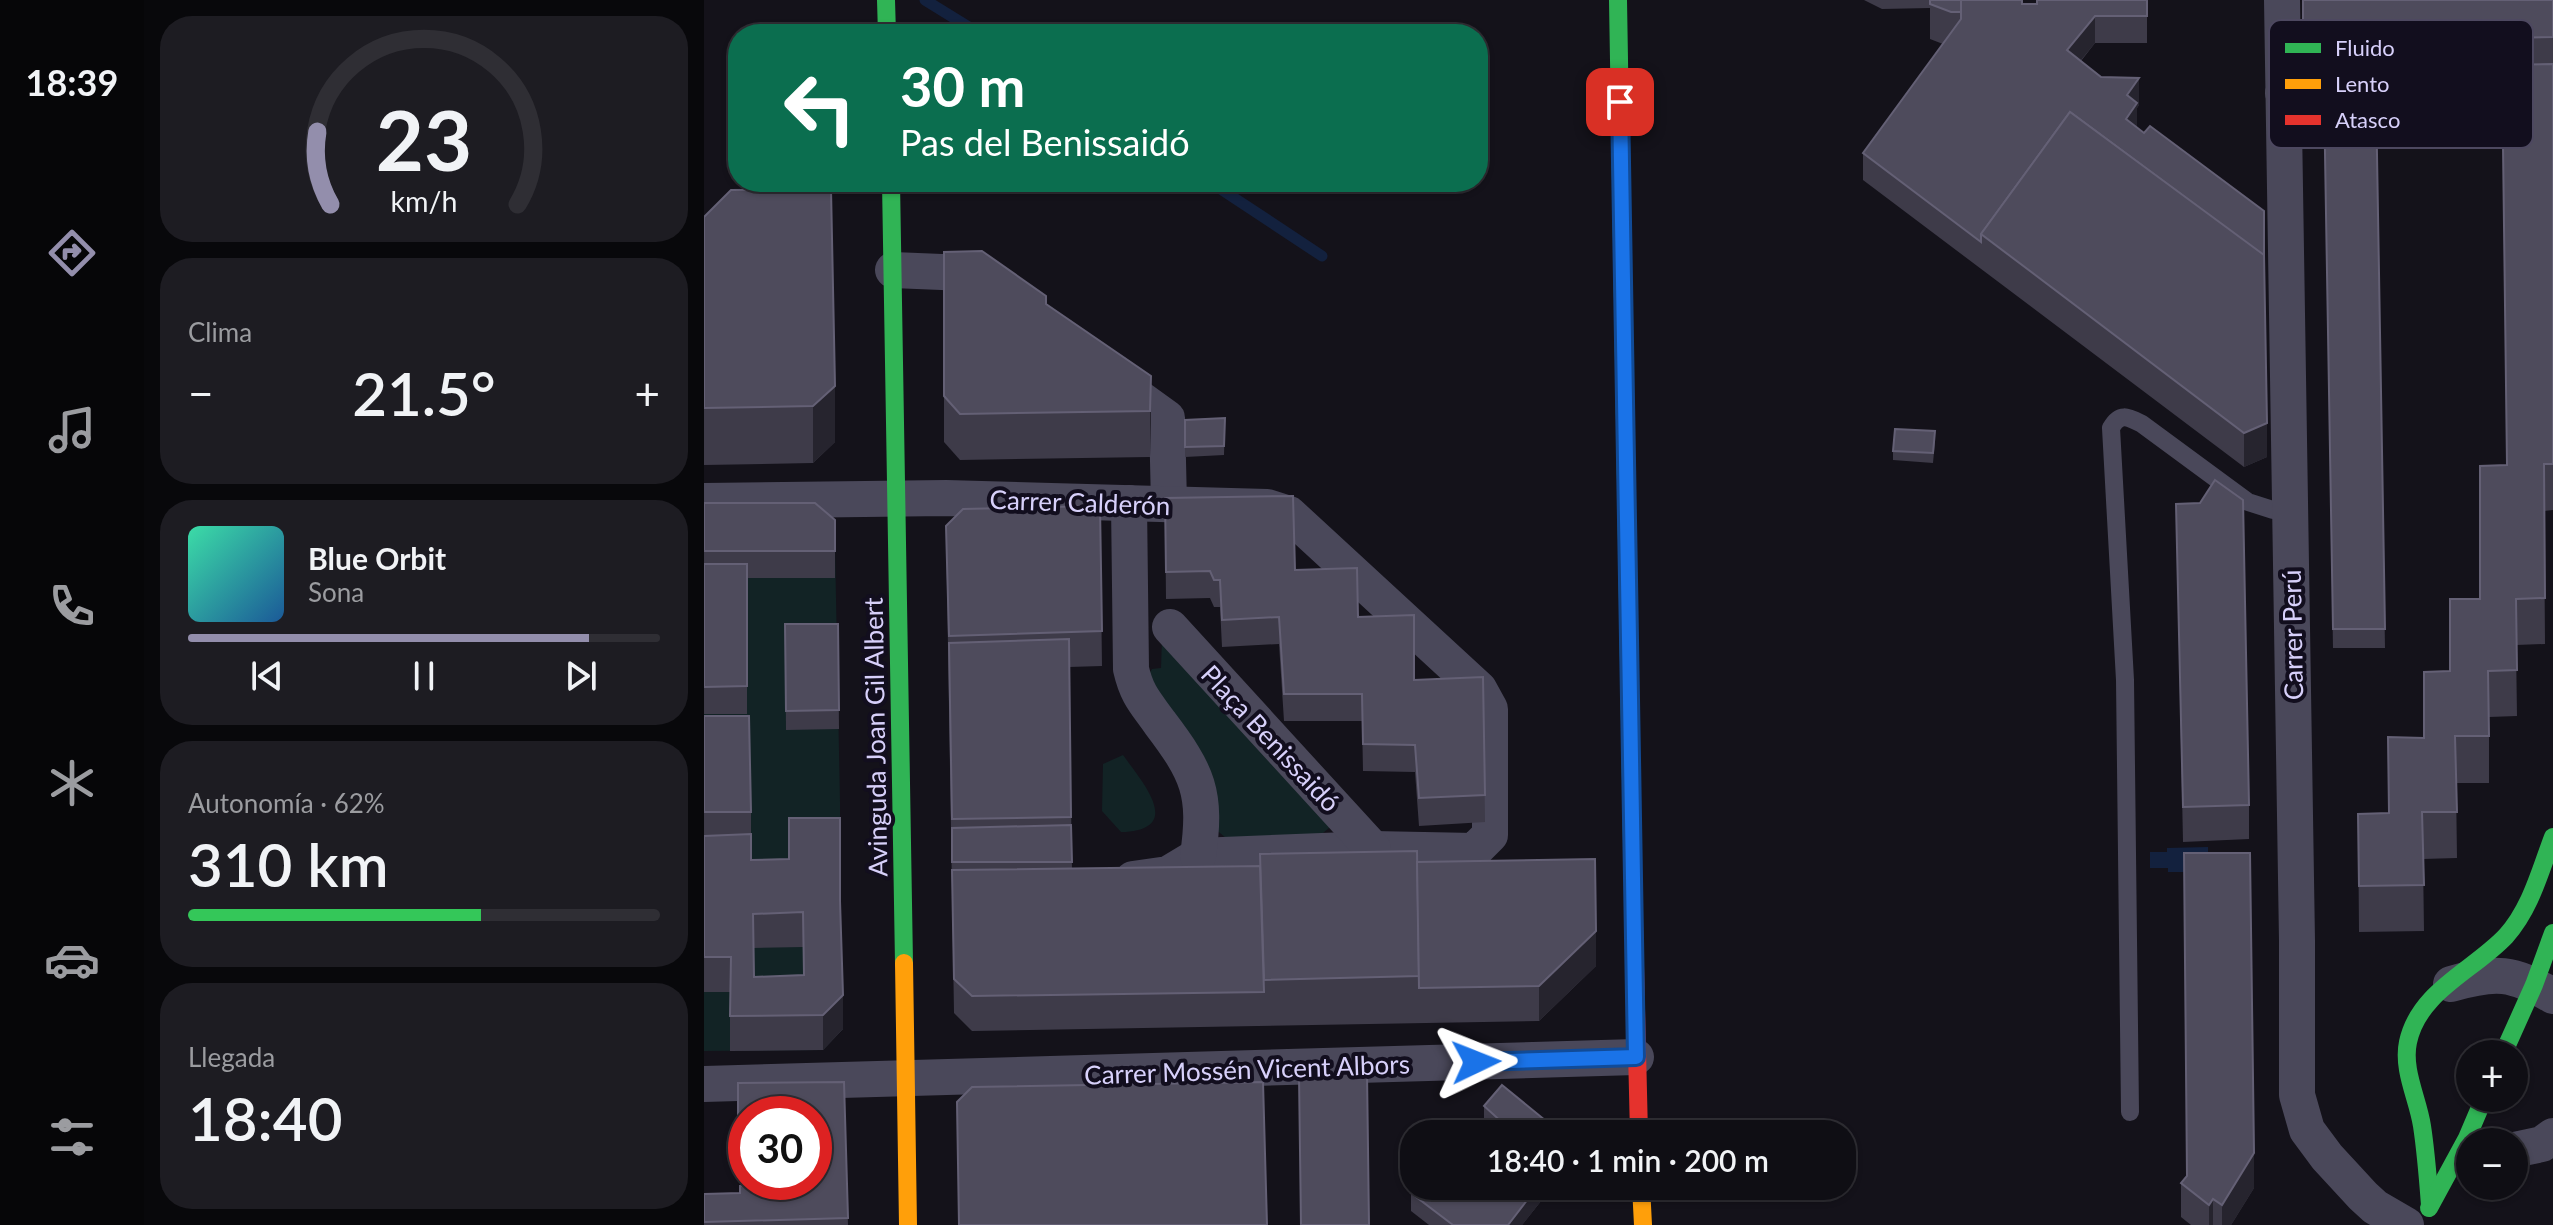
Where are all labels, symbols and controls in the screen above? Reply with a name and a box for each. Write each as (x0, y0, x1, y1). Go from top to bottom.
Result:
legend (2269, 20, 2533, 148)
text: Fluido (2335, 34, 2395, 61)
text: 30 m (900, 52, 1025, 119)
icon: left (768, 56, 872, 160)
text: 18:39 (26, 60, 118, 104)
pin (1586, 68, 1654, 136)
text: Lento (2335, 70, 2390, 97)
icon: arrive (1598, 80, 1642, 124)
text: 23 (376, 88, 472, 188)
text: Atasco (2335, 106, 2400, 133)
text: Pas del Benissaidó (900, 120, 1190, 164)
text: km/h (391, 184, 457, 218)
icon: directions (44, 225, 100, 281)
text: Clima (188, 316, 252, 348)
text: 21.5° (352, 357, 496, 429)
text: − (188, 367, 214, 419)
text: + (634, 367, 660, 419)
icon: music (44, 402, 100, 458)
street label: Carrer Calderón (989, 483, 1171, 521)
text: Blue Orbit (308, 540, 446, 576)
street label: Carrer Perú (2275, 569, 2309, 701)
text: Sona (308, 576, 364, 608)
icon: phone (44, 578, 100, 634)
street label: Avinguda Joan Gil Albert (857, 596, 893, 877)
icon: previous (245, 654, 289, 698)
icon: pause (402, 654, 446, 698)
icon: next (559, 654, 603, 698)
street label: Plaça Benissaidó (1195, 658, 1347, 818)
icon: climate (44, 755, 100, 811)
text: Autonomía · 62% (188, 787, 385, 819)
text: 310 km (188, 828, 389, 900)
icon: car (44, 932, 100, 988)
position arrow (1434, 1020, 1518, 1104)
map controls (2456, 1040, 2528, 1200)
button: + (2456, 1040, 2528, 1112)
text: Llegada (188, 1041, 275, 1073)
street label: Carrer Mossén Vicent Albors (1084, 1047, 1410, 1091)
text: 18:40 (188, 1082, 342, 1154)
speed limit sign: 30 (728, 1096, 832, 1200)
icon: filters (44, 1109, 100, 1165)
button: − (2456, 1128, 2528, 1200)
text: 18:40 · 1 min · 200 m (1487, 1142, 1769, 1178)

